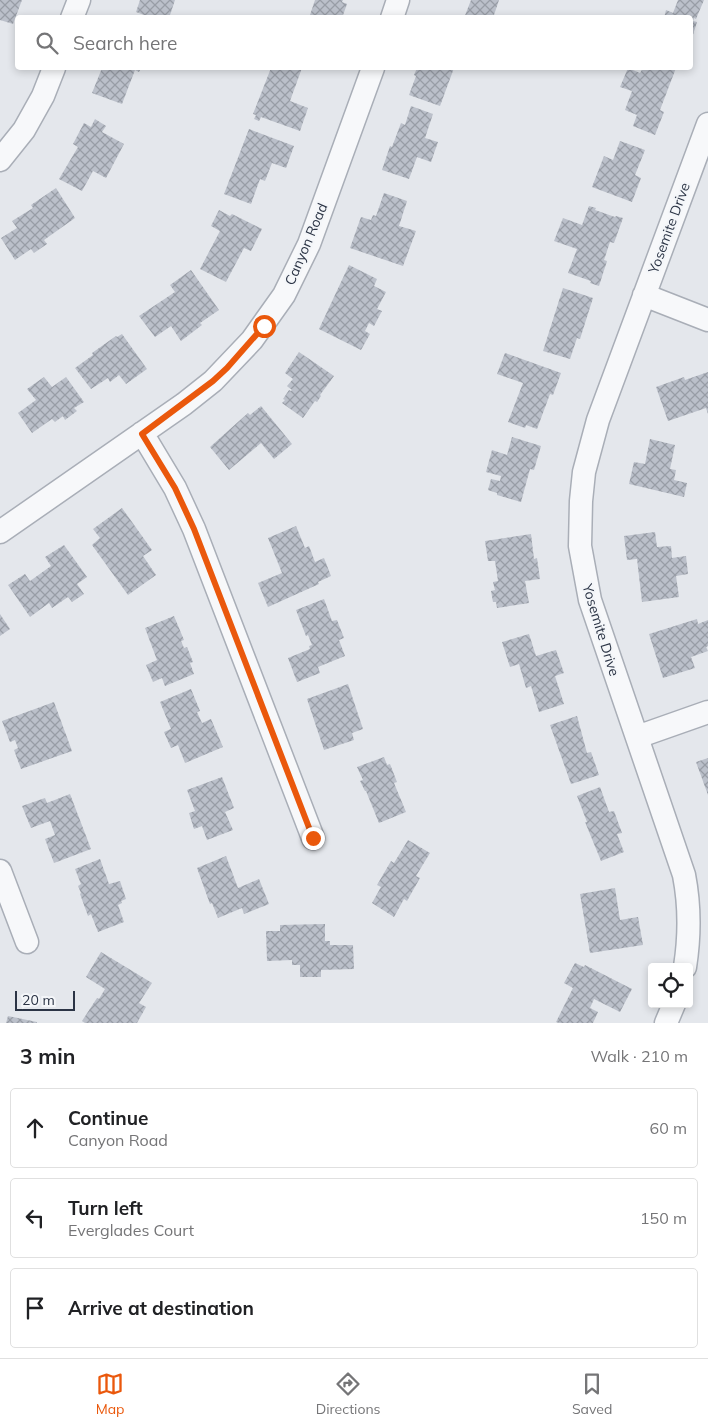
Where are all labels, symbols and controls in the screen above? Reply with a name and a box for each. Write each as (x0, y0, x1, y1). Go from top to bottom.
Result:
search box (15, 15, 693, 70)
icon: search (33, 29, 61, 57)
text: Search here (73, 31, 177, 55)
street label: Yosemite Drive (644, 180, 694, 277)
street label: Canyon Road (281, 200, 331, 288)
route start (253, 315, 276, 338)
street label: Yosemite Drive (578, 581, 624, 678)
route end (302, 827, 325, 850)
map controls (648, 963, 693, 1008)
button: locate (648, 963, 693, 1008)
scale bar (15, 988, 75, 1011)
text: 20 m (22, 991, 55, 1009)
text: 3 min (20, 1043, 75, 1069)
text: Walk · 210 m (590, 1046, 688, 1066)
text: Continue (68, 1106, 148, 1130)
icon: ahead (21, 1114, 49, 1142)
text: 60 m (650, 1118, 687, 1138)
text: Canyon Road (68, 1130, 168, 1150)
text: Turn left (68, 1196, 143, 1220)
icon: left (21, 1204, 49, 1232)
text: 150 m (640, 1208, 687, 1228)
text: Everglades Court (68, 1220, 194, 1240)
icon: arrive (21, 1294, 49, 1322)
text: Arrive at destination (68, 1296, 254, 1320)
tab: Map (96, 1370, 124, 1418)
tab: Directions (316, 1370, 381, 1418)
tab: Saved (572, 1370, 612, 1418)

